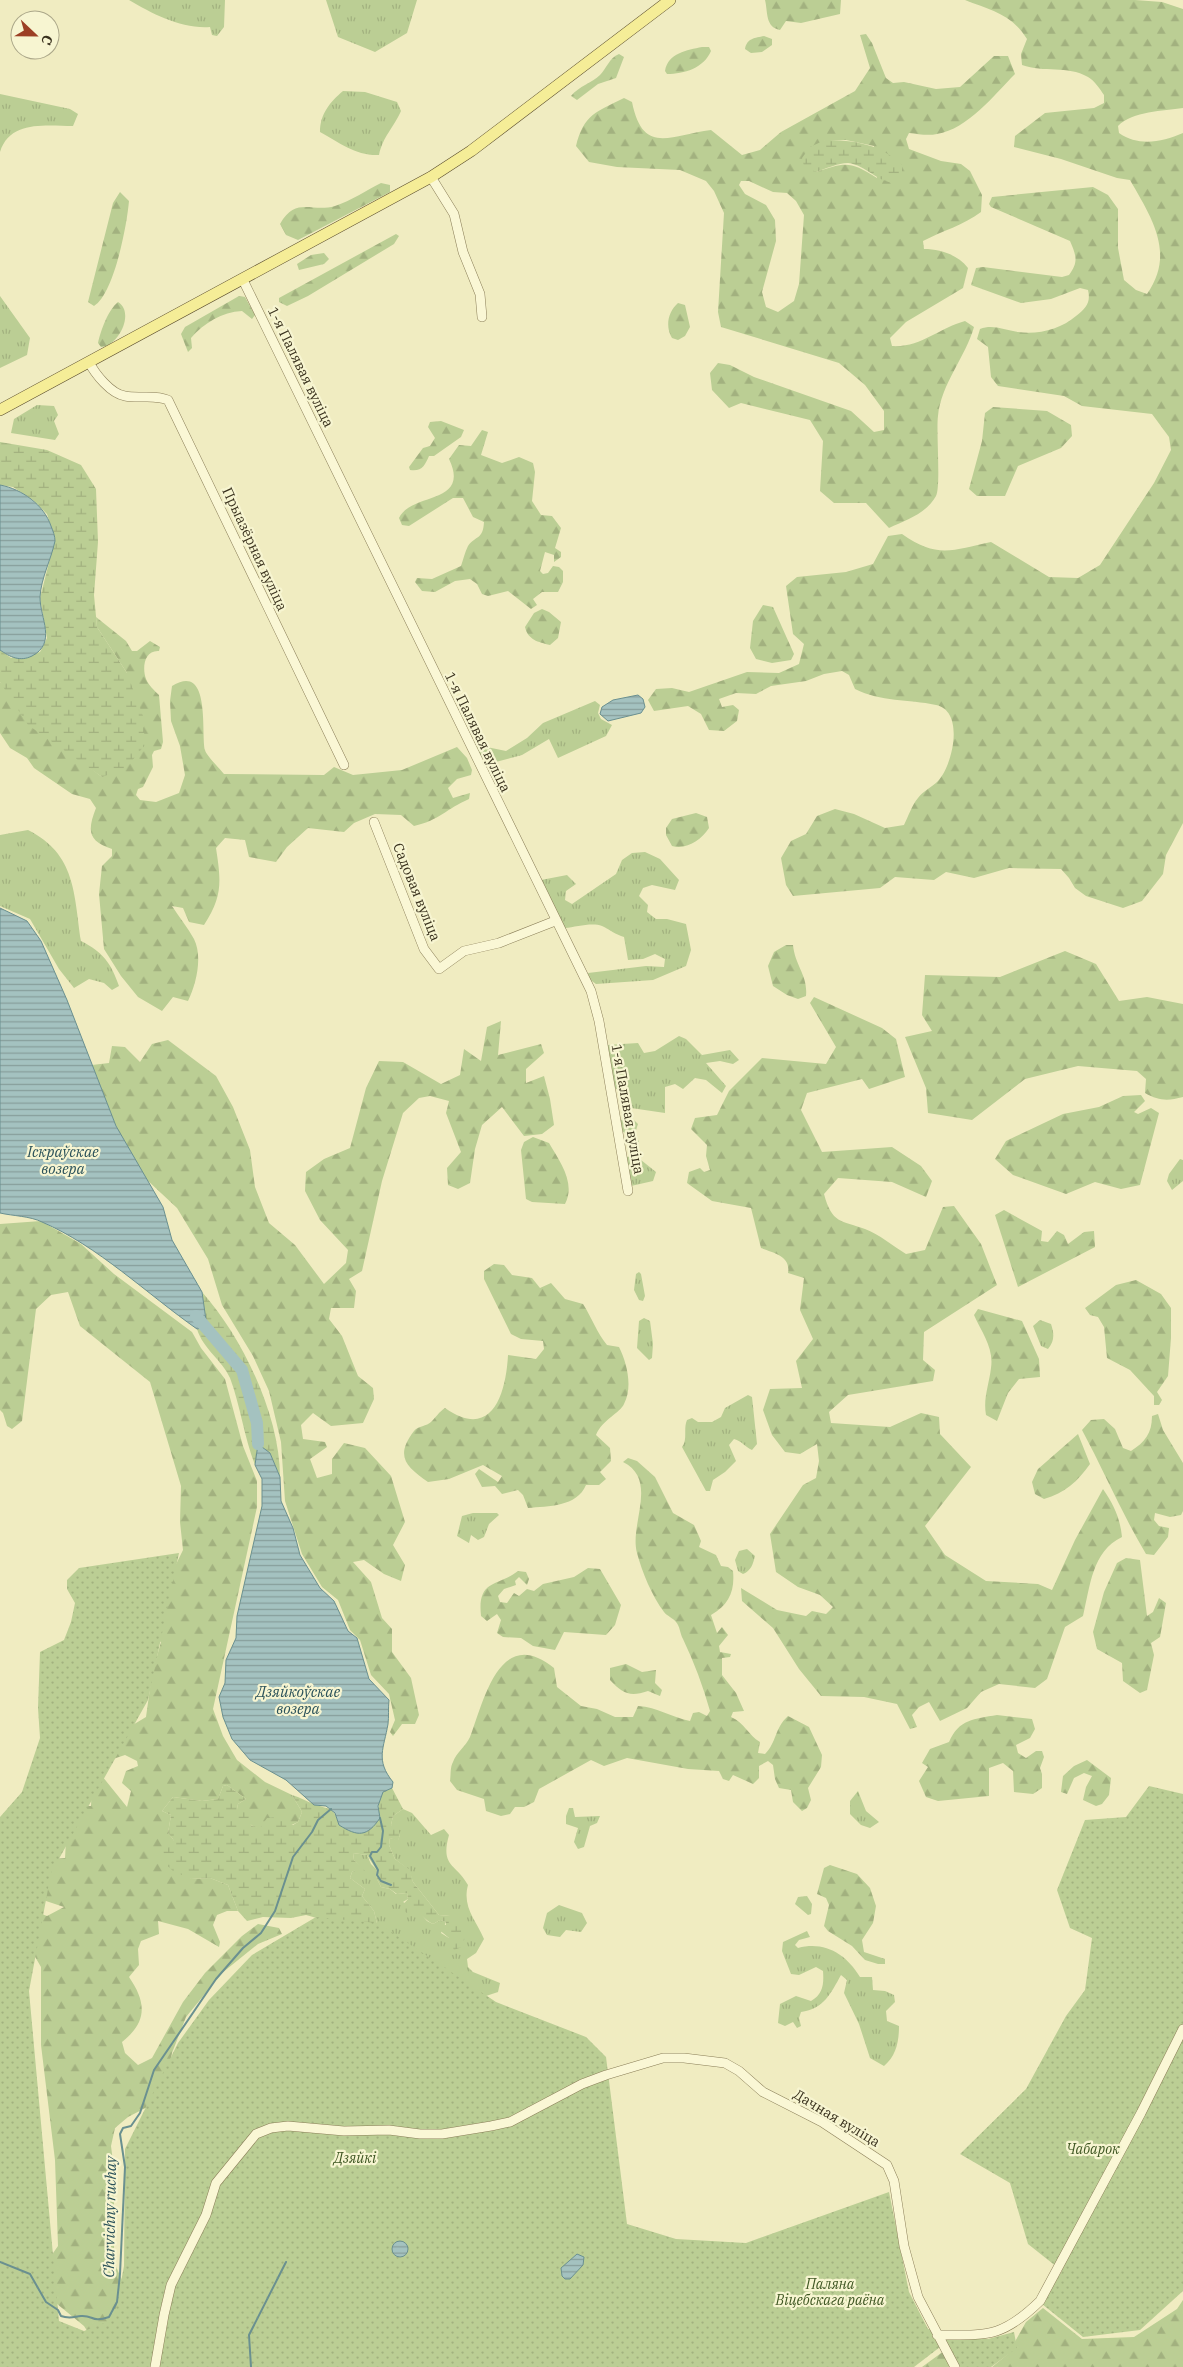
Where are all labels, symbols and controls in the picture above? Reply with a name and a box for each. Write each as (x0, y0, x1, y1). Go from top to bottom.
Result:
north arrow (10, 10, 60, 60)
text: С (37, 32, 57, 48)
street label: 1-я Палявая вуліца (264, 304, 338, 431)
street label: Прыазёрная вуліца (218, 484, 292, 614)
street label: 1-я Палявая вуліца (441, 669, 515, 796)
street label: Садовая вуліца (389, 840, 445, 944)
street label: 1-я Палявая вуліца (608, 1042, 648, 1176)
water label: Іскраўскае возера (26, 1142, 99, 1178)
water label: Дзяйкоўскае возера (254, 1682, 340, 1718)
street label: Дачная вуліца (790, 2085, 884, 2151)
park label: Чабарок (1066, 2140, 1120, 2158)
park label: Дзяйкі (332, 2149, 377, 2167)
water label: Charvichny ruchay (99, 2155, 120, 2278)
park label: Паляна Віцебскага раёна (775, 2275, 885, 2309)

